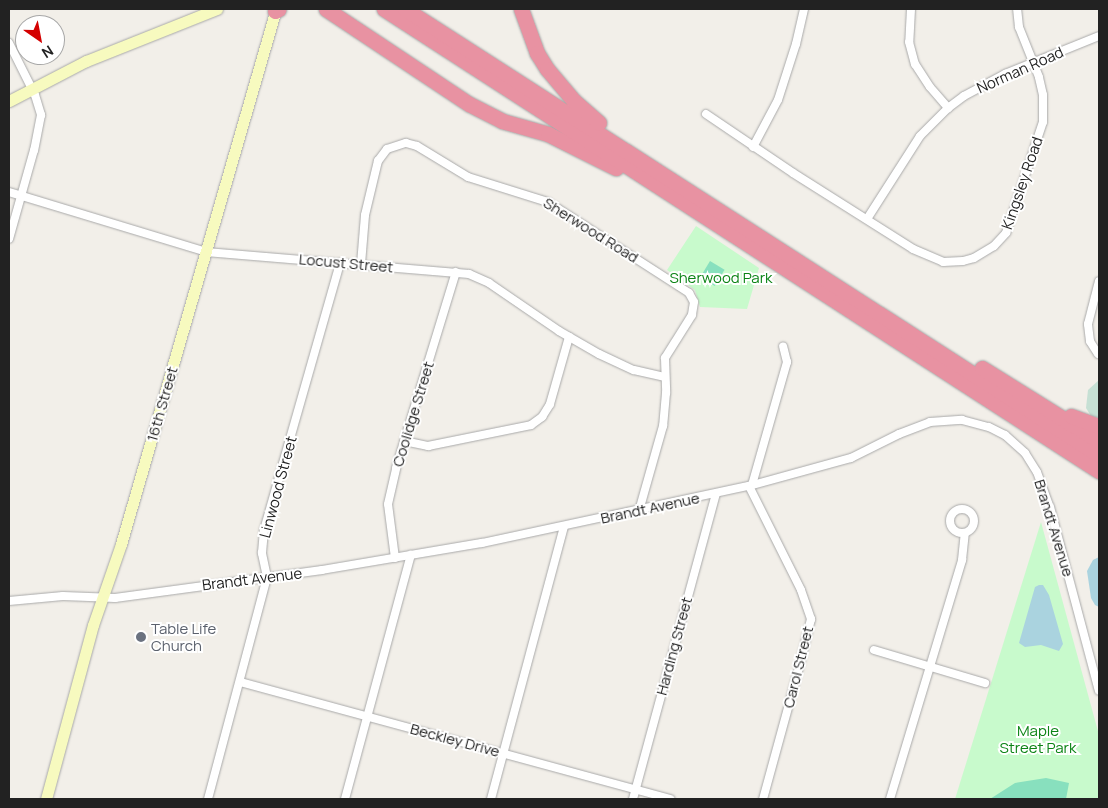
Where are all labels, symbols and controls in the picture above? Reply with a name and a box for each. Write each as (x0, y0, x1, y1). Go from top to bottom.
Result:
north arrow (15, 15, 65, 65)
text: N (39, 41, 57, 63)
street label: Norman Road (974, 43, 1066, 97)
street label: Kingsley Road (998, 134, 1046, 232)
street label: Sherwood Road (540, 194, 642, 266)
street label: Locust Street (298, 250, 394, 276)
park label: Sherwood Park (669, 269, 773, 287)
street label: Coolidge Street (388, 359, 438, 469)
street label: 16th Street (143, 364, 181, 444)
street label: Linwood Street (256, 434, 300, 540)
street label: Brandt Avenue (1031, 477, 1077, 579)
street label: Brandt Avenue (599, 489, 701, 527)
street label: Brandt Avenue (201, 564, 303, 594)
street label: Harding Street (652, 595, 696, 697)
place label: Table Life Church (151, 619, 216, 654)
street label: Carol Street (779, 624, 817, 710)
marker: Table Life Church (135, 631, 147, 643)
street label: Beckley Drive (408, 719, 502, 761)
park label: Maple Street Park (1000, 721, 1076, 756)

